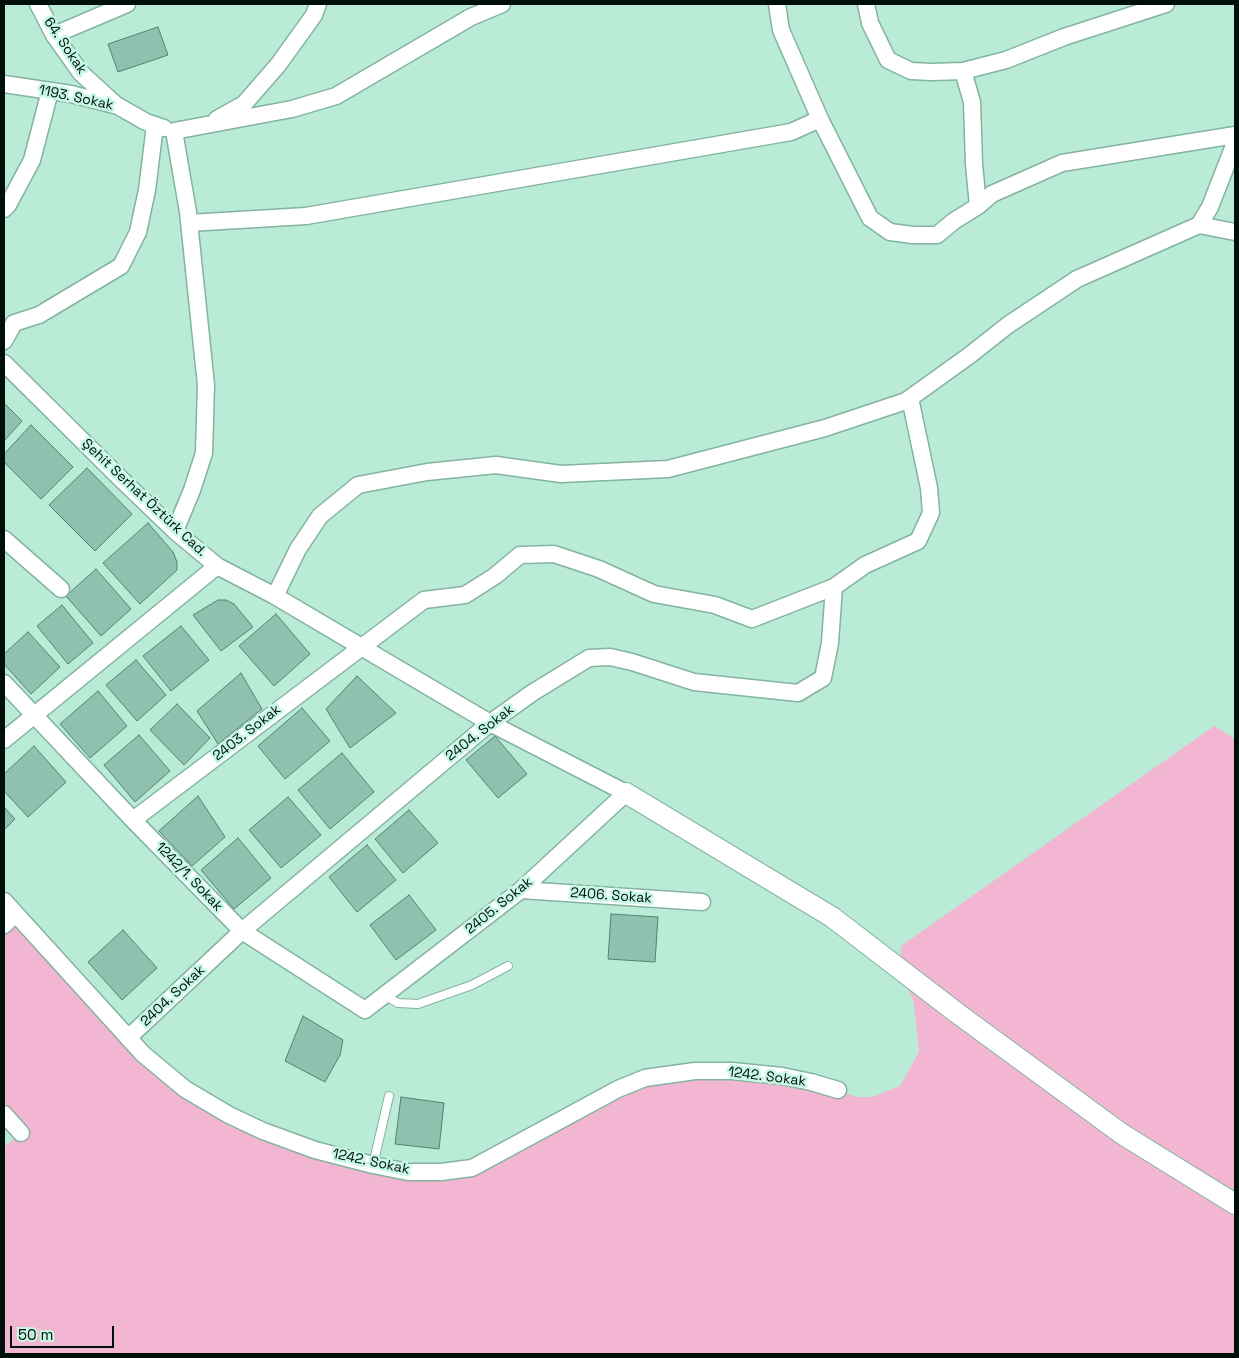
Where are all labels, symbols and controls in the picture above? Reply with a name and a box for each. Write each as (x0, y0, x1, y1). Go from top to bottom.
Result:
street label: 64. Sokak (40, 15, 90, 77)
street label: 1193. Sokak (37, 82, 115, 114)
street label: Şehit Serhat Öztürk Cad. (78, 436, 210, 560)
street label: 2403. Sokak (210, 701, 284, 765)
street label: 2404. Sokak (443, 701, 517, 765)
street label: 1242/1. Sokak (152, 839, 226, 915)
street label: 2405. Sokak (462, 874, 536, 938)
street label: 2406. Sokak (570, 885, 652, 907)
street label: 2404. Sokak (137, 962, 209, 1030)
street label: 1242. Sokak (727, 1064, 807, 1090)
street label: 1242. Sokak (331, 1146, 411, 1178)
scale bar (12, 1316, 116, 1348)
text: 50 m (18, 1325, 53, 1344)

